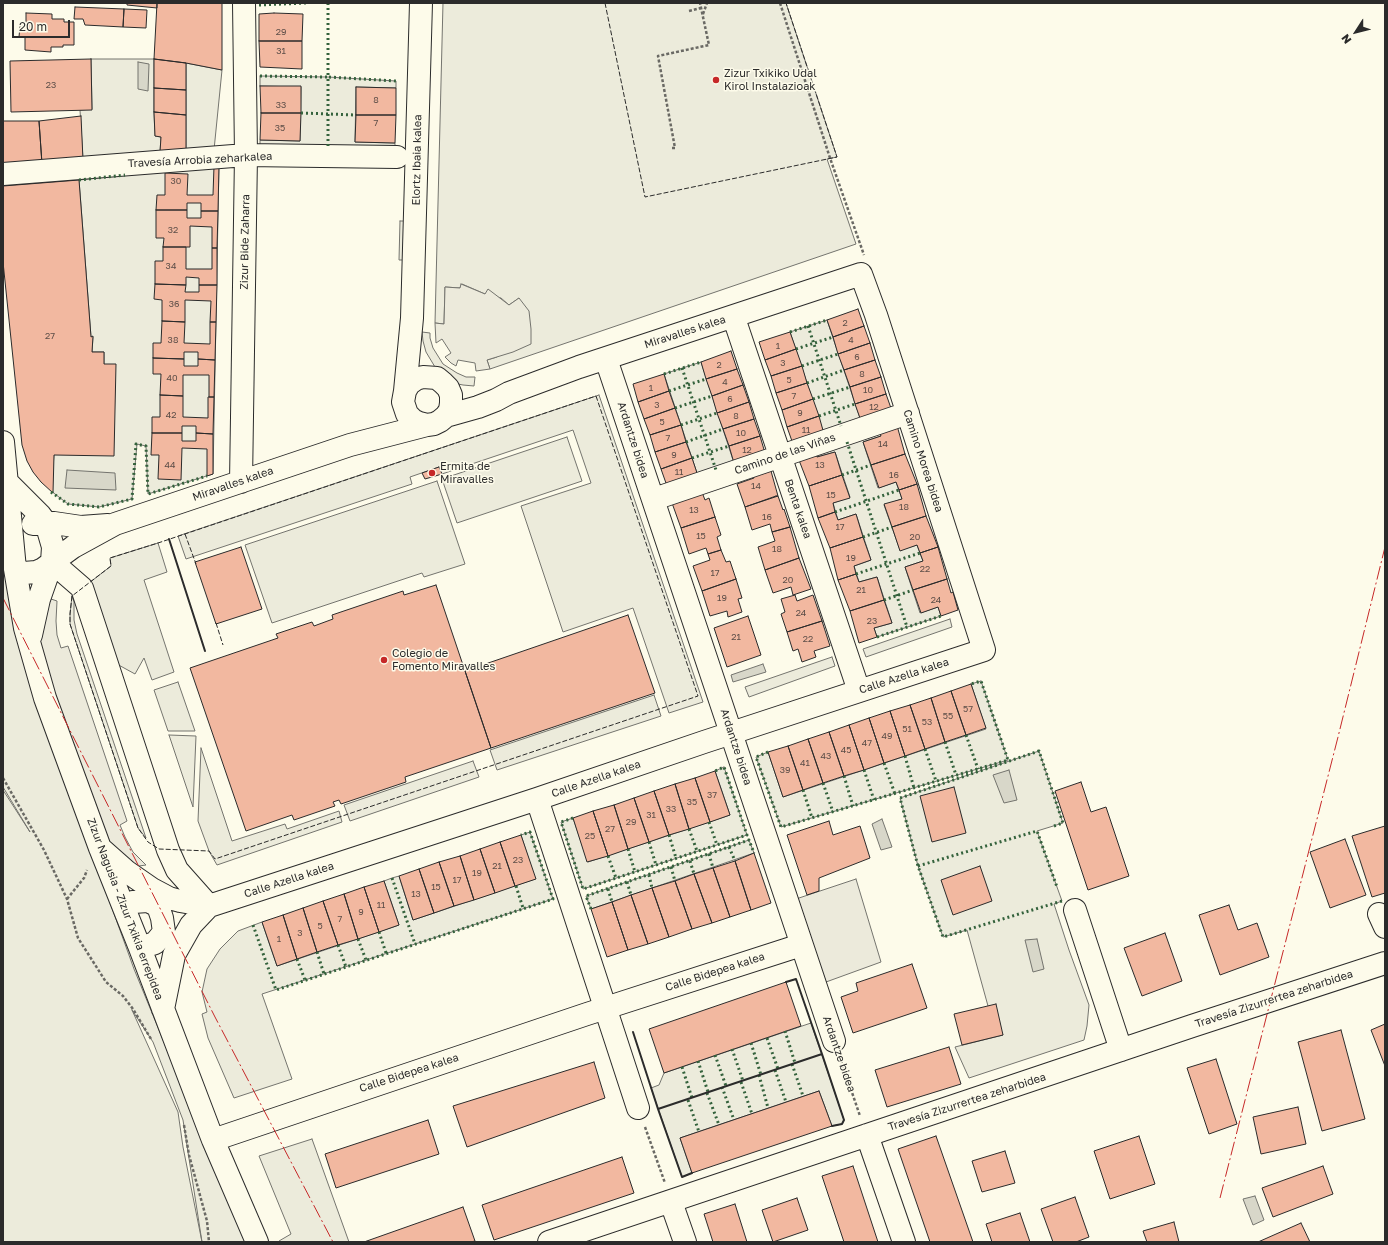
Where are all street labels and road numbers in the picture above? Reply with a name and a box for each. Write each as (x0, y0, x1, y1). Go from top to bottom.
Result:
street label: Elortz Ibaia kalea (410, 114, 424, 206)
street label: Travesía Arrobia zeharkalea (127, 150, 273, 170)
street label: Zizur Bide Zaharra (238, 194, 252, 290)
street label: Miravalles kalea (643, 313, 727, 351)
street label: Ardantze bidea (614, 400, 652, 480)
street label: Camino Morea bidea (900, 408, 946, 514)
street label: Camino de las Viñas (733, 431, 837, 477)
street label: Miravalles kalea (191, 464, 275, 504)
street label: Benta kalea (782, 477, 814, 541)
street label: Calle Azella kalea (857, 655, 951, 697)
street label: Ardantze bidea (717, 707, 755, 787)
street label: Calle Azella kalea (550, 758, 642, 800)
street label: Zizur Nagusia - Zizur Txikia errepidea (84, 816, 166, 1002)
street label: Calle Azella kalea (242, 859, 336, 901)
street label: Calle Bidepea kalea (664, 950, 766, 994)
street label: Travesía Zizurrertea zeharbidea (1193, 967, 1355, 1031)
street label: Ardantze bidea (820, 1014, 858, 1094)
street label: Calle Bidepea kalea (358, 1051, 460, 1095)
street label: Travesía Zizurrertea zeharbidea (886, 1070, 1048, 1134)

